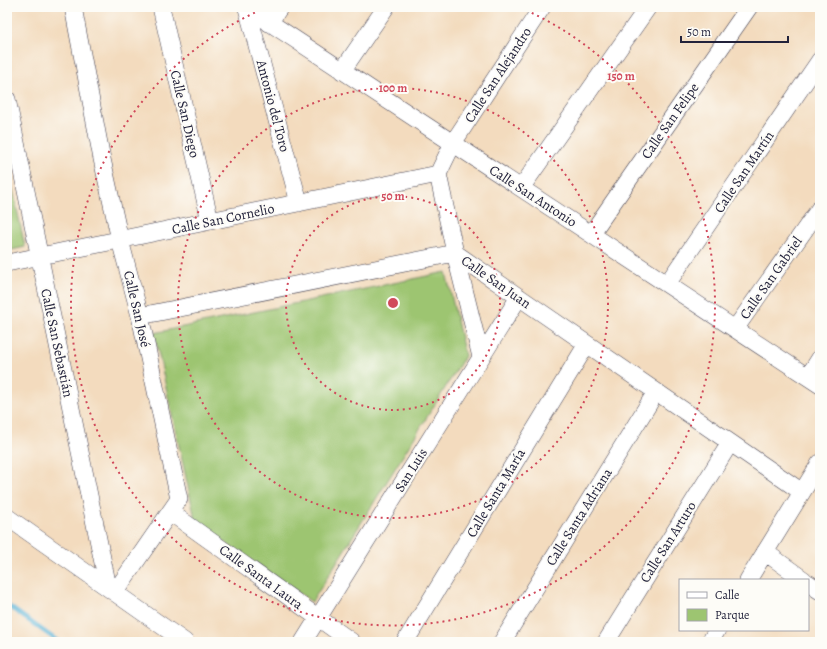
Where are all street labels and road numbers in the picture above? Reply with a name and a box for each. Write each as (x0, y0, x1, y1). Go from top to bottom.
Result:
street label: Calle San Alejandro (460, 24, 536, 126)
street label: Antonio del Toro (251, 57, 294, 154)
street label: Calle San Diego (166, 68, 204, 160)
street label: Calle San Felipe (637, 79, 703, 163)
street label: Calle San Martín (710, 127, 779, 217)
street label: Calle San Antonio (485, 161, 581, 231)
street label: Calle San Cornelio (170, 199, 276, 239)
street label: Calle San Gabriel (735, 232, 807, 323)
street label: Calle San Juan (457, 251, 535, 313)
street label: Calle San José (119, 269, 155, 349)
street label: Calle San Sebastián (36, 287, 78, 399)
street label: San Luis (390, 444, 432, 496)
street label: Calle Santa María (462, 445, 530, 541)
street label: Calle Santa Adriana (541, 464, 617, 569)
street label: Calle San Arturo (635, 498, 701, 586)
street label: Calle Santa Laura (215, 540, 307, 614)

